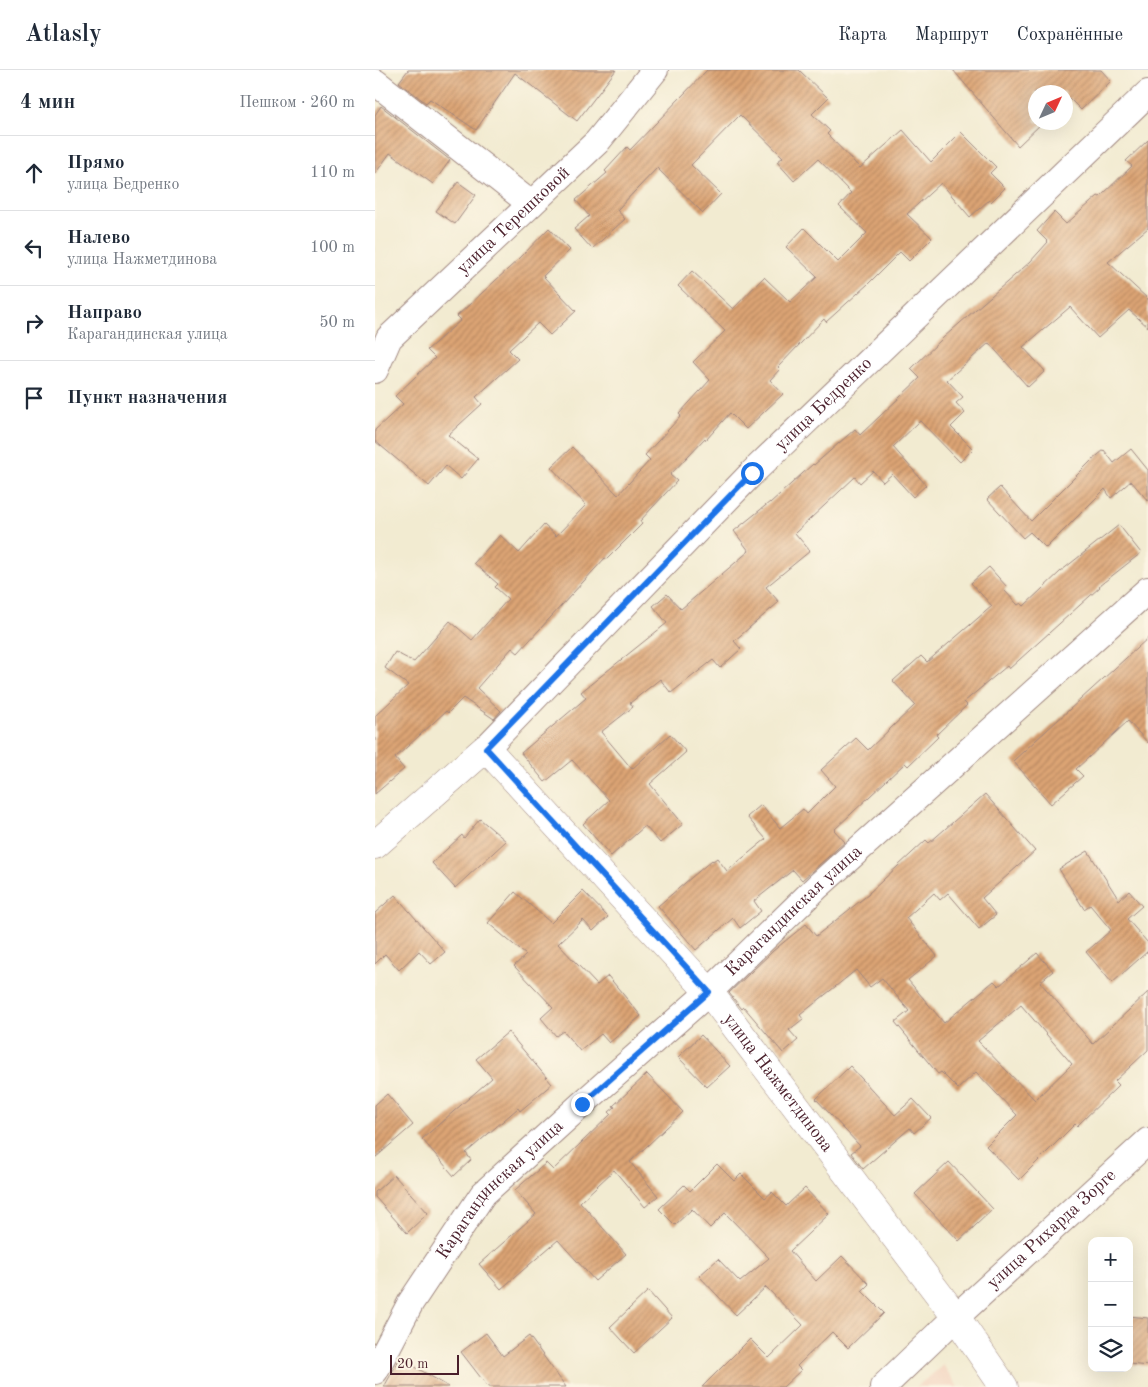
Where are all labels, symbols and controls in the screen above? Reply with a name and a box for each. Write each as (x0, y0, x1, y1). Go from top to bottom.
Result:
text: Atlasly (25, 23, 102, 47)
text: Карта (838, 26, 887, 44)
text: Маршрут (915, 26, 989, 44)
text: Сохранённые (1017, 26, 1123, 44)
north arrow (1028, 85, 1073, 130)
text: 4 мин (20, 92, 75, 113)
text: Пешком · 260 m (239, 95, 355, 111)
text: Прямо (67, 154, 125, 173)
icon: ahead (20, 159, 48, 187)
street label: улица Терешковой (454, 164, 573, 278)
text: 110 m (310, 165, 355, 181)
text: улица Бедренко (67, 177, 179, 193)
text: Налево (67, 229, 130, 248)
icon: left (20, 234, 48, 262)
text: 100 m (310, 240, 355, 256)
text: улица Нажметдинова (67, 252, 217, 268)
text: Направо (67, 304, 142, 323)
icon: right (20, 309, 48, 337)
text: 50 m (319, 315, 355, 331)
text: Карагандинская улица (67, 327, 228, 343)
street label: улица Бедренко (772, 354, 876, 454)
icon: arrive (20, 384, 48, 412)
text: Пункт назначения (67, 389, 227, 408)
route start (741, 462, 764, 485)
street label: Карагандинская улица (722, 842, 866, 980)
street label: улица Нажметдинова (720, 1010, 836, 1156)
route end (571, 1093, 594, 1116)
street label: Карагандинская улица (433, 1117, 567, 1262)
street label: улица Рихарда Зорге (984, 1166, 1120, 1293)
map controls (1088, 1237, 1133, 1372)
button: + (1088, 1237, 1133, 1282)
button: − (1088, 1282, 1133, 1327)
button: layers (1088, 1327, 1133, 1372)
scale bar (390, 1352, 459, 1375)
text: 20 m (397, 1357, 428, 1371)

